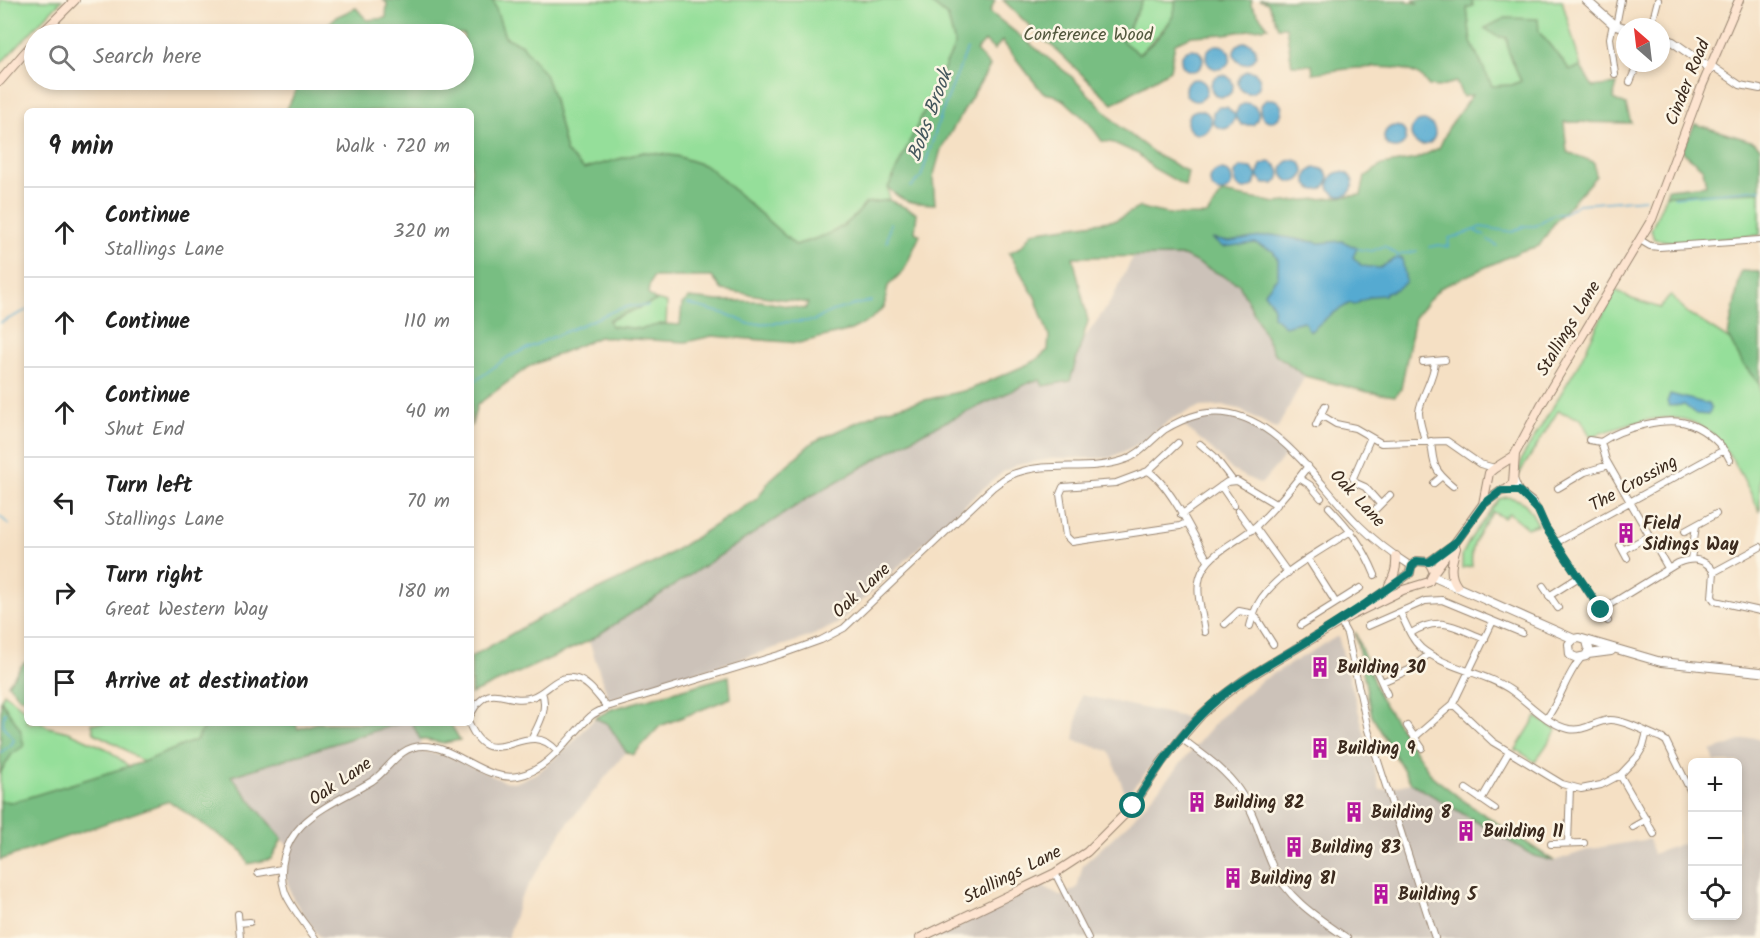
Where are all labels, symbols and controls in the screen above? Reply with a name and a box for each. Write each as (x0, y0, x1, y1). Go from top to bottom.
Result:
north arrow (1616, 18, 1670, 72)
park label: Conference Wood (1023, 21, 1154, 50)
search box (24, 24, 474, 90)
street label: Cinder Road (1658, 34, 1719, 130)
text: Search here (93, 40, 201, 75)
icon: search (45, 41, 78, 74)
water label: Bobs Brook (899, 63, 963, 166)
text: 9 min (48, 126, 114, 168)
text: Walk · 720 m (335, 131, 450, 163)
text: Continue (105, 199, 190, 234)
icon: ahead (48, 216, 81, 249)
text: 320 m (393, 216, 450, 248)
text: Stallings Lane (105, 234, 224, 266)
street label: Stallings Lane (1529, 275, 1609, 382)
text: Continue (105, 305, 190, 340)
icon: ahead (48, 306, 81, 339)
text: 110 m (404, 306, 450, 338)
text: Continue (105, 379, 190, 414)
icon: ahead (48, 396, 81, 429)
text: 40 m (405, 396, 450, 428)
text: Shut End (105, 414, 184, 446)
street label: The Crossing (1584, 448, 1683, 521)
street label: Oak Lane (1322, 463, 1392, 535)
text: Turn left (105, 469, 192, 504)
icon: left (48, 486, 81, 519)
text: 70 m (407, 486, 450, 518)
text: Stallings Lane (105, 504, 224, 536)
place label: Field Sidings Way (1643, 510, 1739, 560)
building icon: Field Sidings Way (1614, 521, 1638, 545)
street label: Oak Lane (826, 556, 898, 626)
text: Turn right (105, 559, 203, 594)
icon: right (48, 576, 81, 609)
text: 180 m (398, 576, 450, 608)
text: Great Western Way (105, 594, 268, 626)
route end (1587, 596, 1613, 622)
place label: Building 30 (1337, 654, 1426, 683)
building icon: Building 30 (1308, 655, 1332, 679)
text: Arrive at destination (105, 665, 308, 700)
icon: arrive (48, 666, 81, 699)
place label: Building 9 (1337, 735, 1416, 764)
building icon: Building 9 (1308, 736, 1332, 760)
street label: Oak Lane (303, 750, 378, 814)
map controls (1688, 758, 1742, 920)
button: + (1688, 758, 1742, 812)
place label: Building 82 (1214, 789, 1305, 818)
building icon: Building 82 (1185, 790, 1209, 814)
route start (1119, 792, 1145, 818)
place label: Building 8 (1371, 799, 1451, 828)
building icon: Building 8 (1342, 800, 1366, 824)
button: − (1688, 812, 1742, 866)
place label: Building 11 (1483, 818, 1564, 847)
building icon: Building 11 (1454, 819, 1478, 843)
place label: Building 83 (1311, 834, 1401, 863)
building icon: Building 83 (1282, 835, 1306, 859)
street label: Stallings Lane (958, 838, 1067, 913)
place label: Building 81 (1250, 865, 1336, 894)
building icon: Building 81 (1221, 866, 1245, 890)
button: locate (1688, 866, 1742, 920)
place label: Building 5 (1398, 881, 1478, 910)
building icon: Building 5 (1369, 882, 1393, 906)

